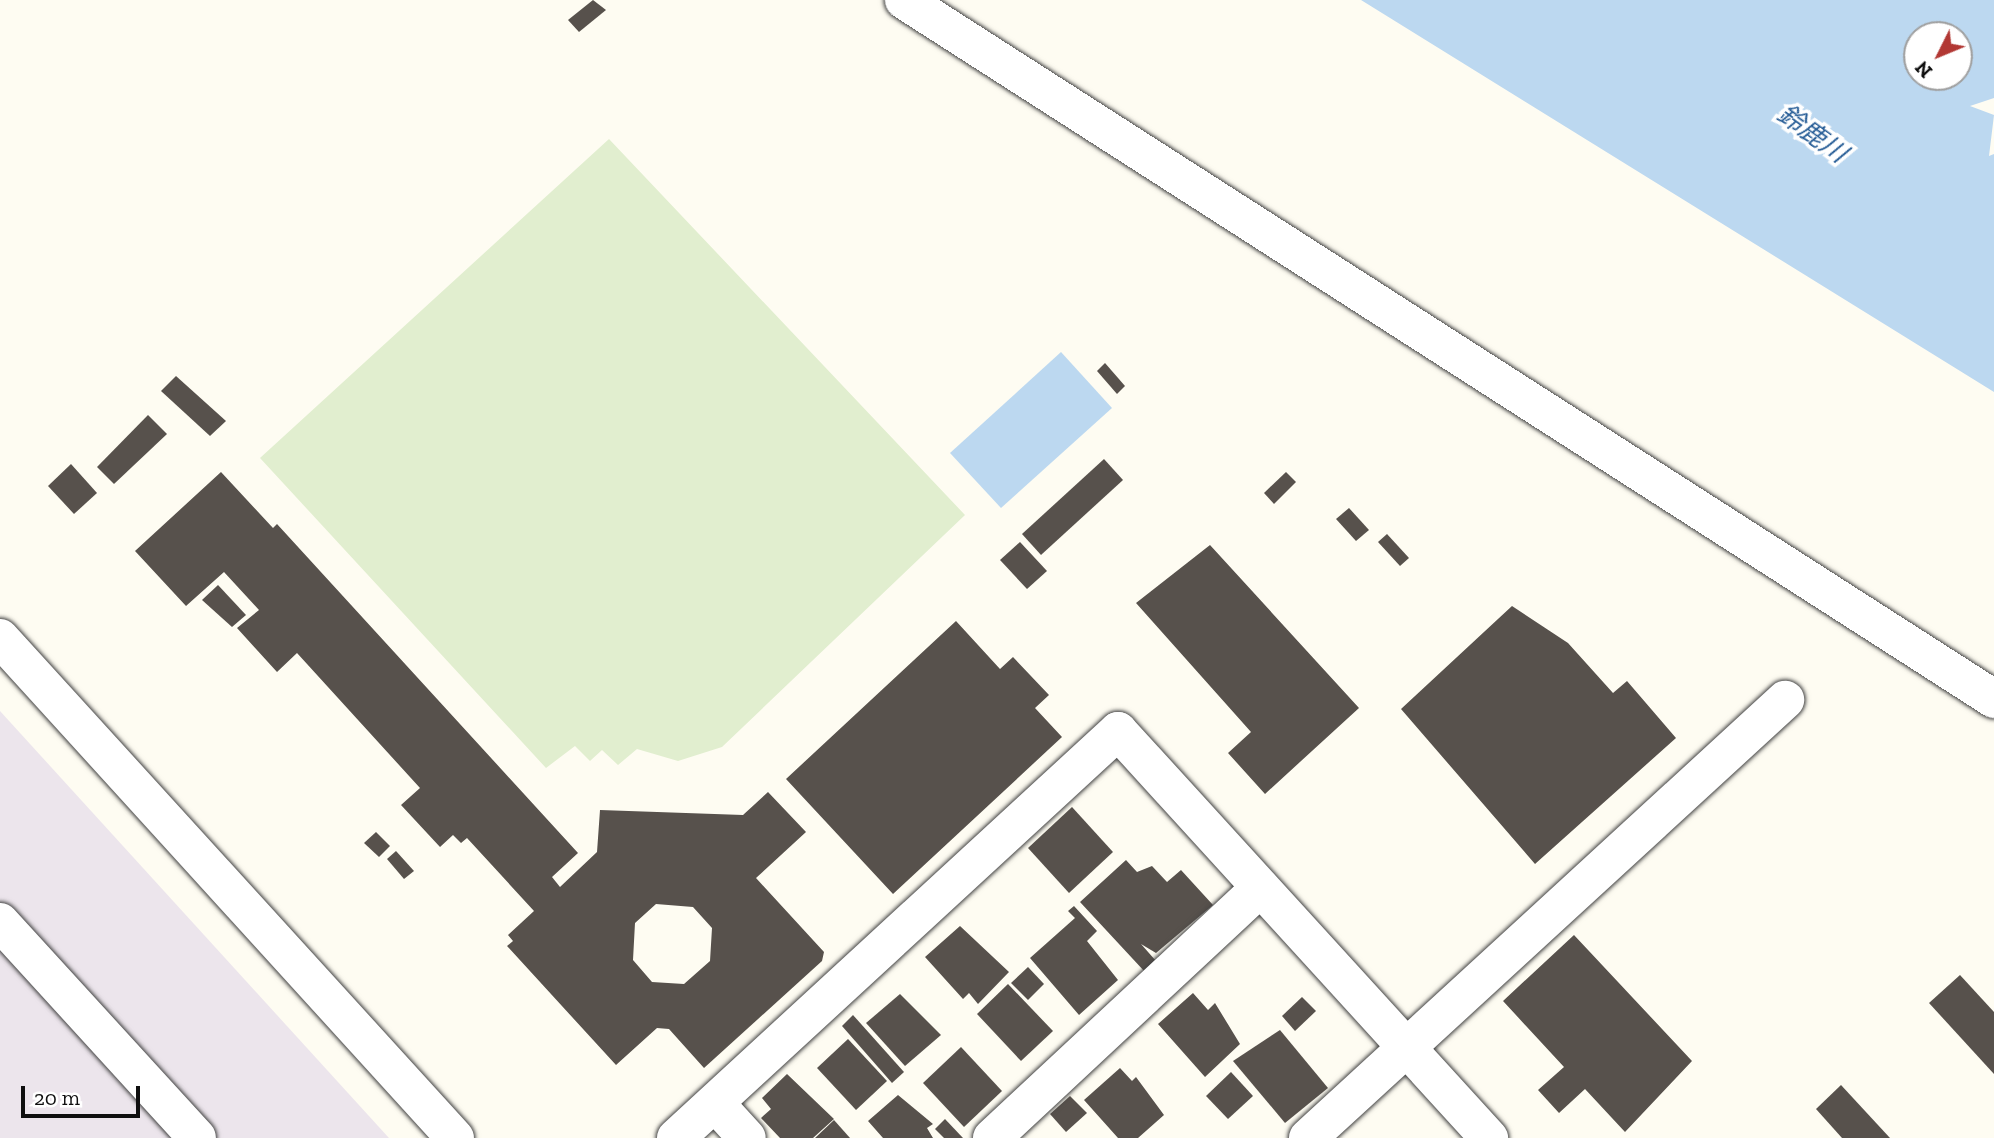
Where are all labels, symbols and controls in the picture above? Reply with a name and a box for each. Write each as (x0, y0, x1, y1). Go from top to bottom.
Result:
north arrow (1903, 21, 1973, 91)
text: N (1910, 56, 1937, 82)
water label: 鈴鹿川 (1771, 98, 1853, 170)
scale bar (24, 1072, 144, 1116)
text: 20 m (34, 1085, 80, 1110)

